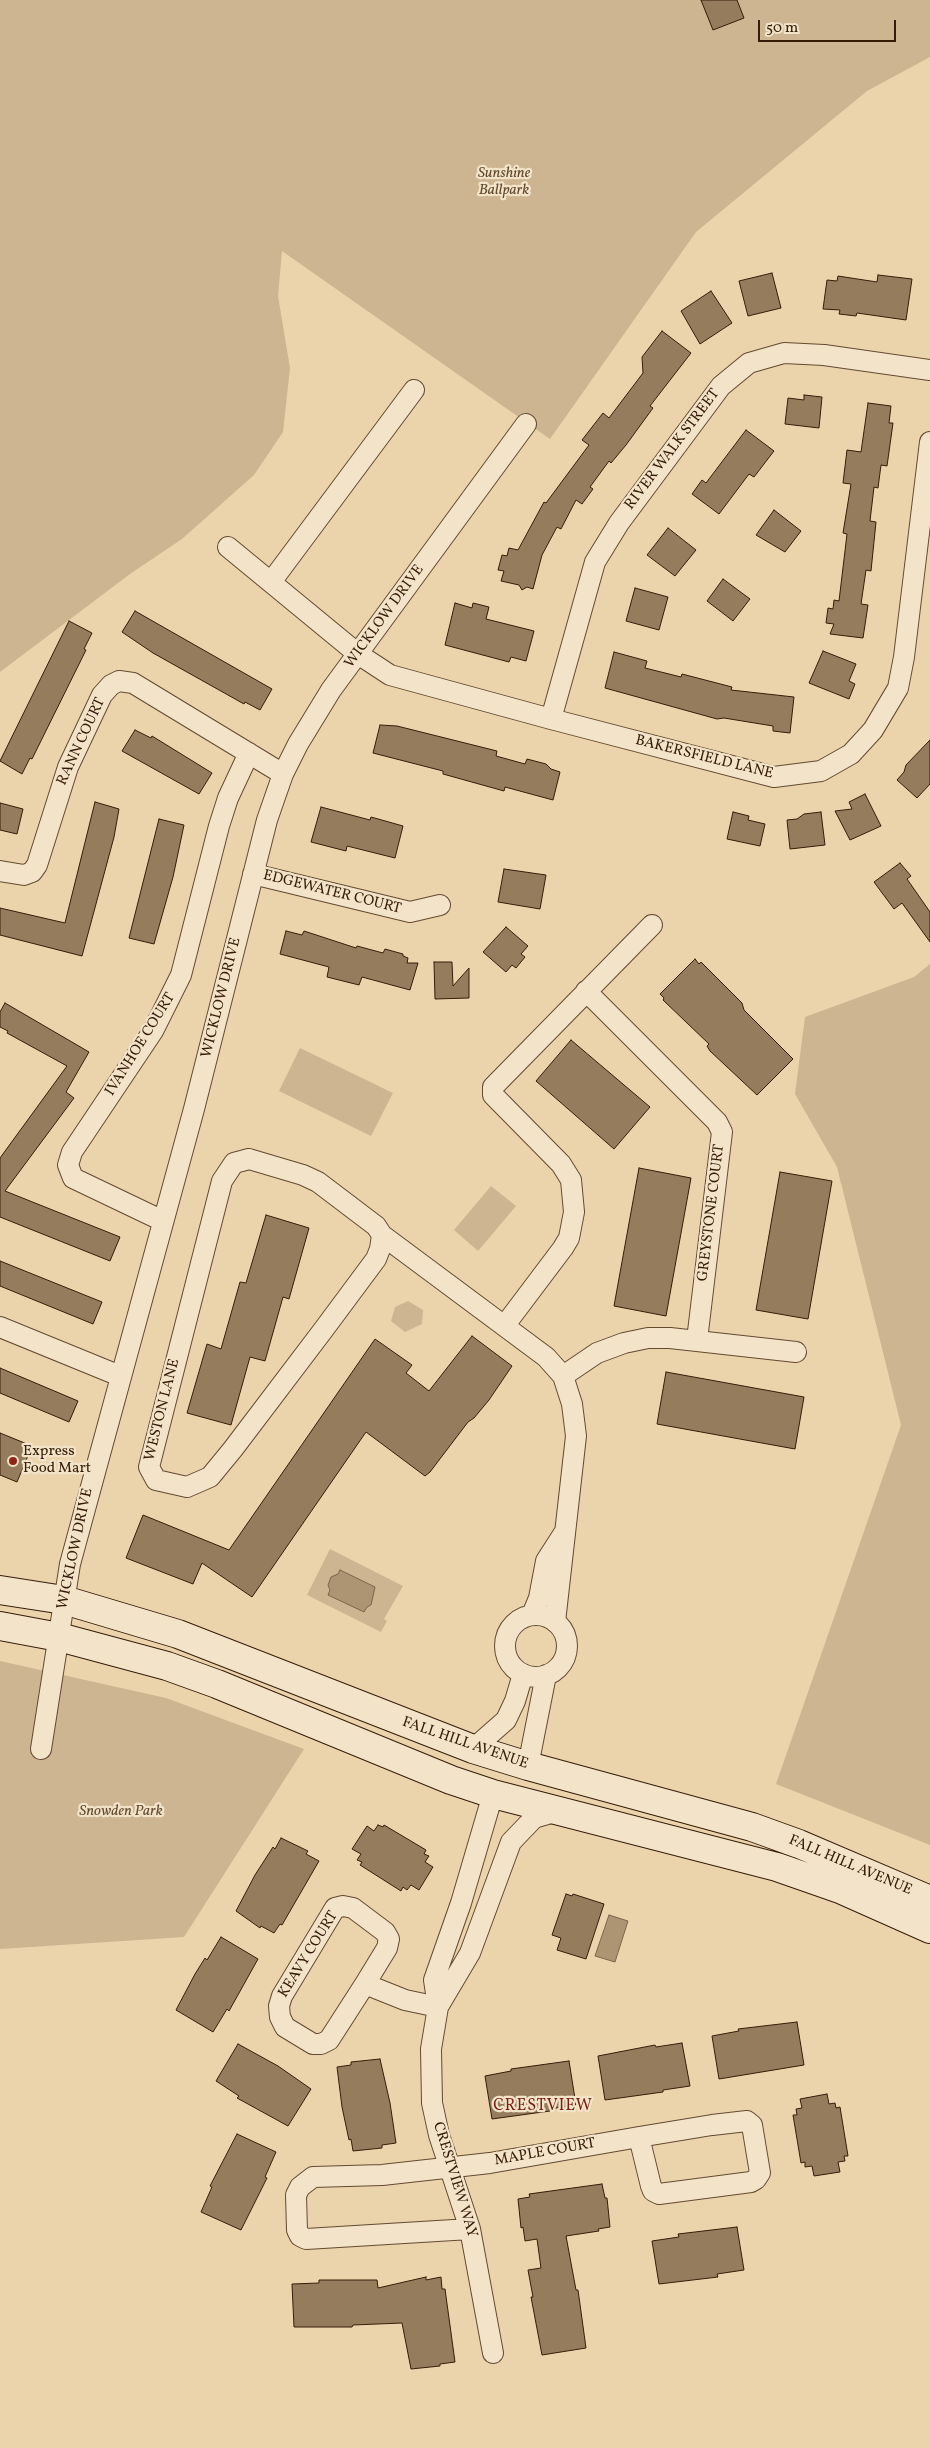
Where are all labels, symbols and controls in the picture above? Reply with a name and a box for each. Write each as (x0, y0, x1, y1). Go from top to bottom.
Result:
scale bar (760, 10, 898, 42)
text: 50 m (766, 18, 798, 39)
park label: Sunshine Ballpark (478, 165, 530, 200)
street label: RIVER WALK STREET (622, 386, 724, 514)
street label: WICKLOW DRIVE (341, 562, 429, 672)
street label: RANN COURT (54, 695, 110, 789)
street label: BAKERSFIELD LANE (633, 732, 775, 784)
street label: EDGEWATER COURT (261, 867, 403, 919)
street label: WICKLOW DRIVE (198, 936, 246, 1060)
street label: IVANHOE COURT (102, 990, 180, 1100)
street label: GREYSTONE COURT (695, 1143, 729, 1283)
street label: WESTON LANE (142, 1357, 184, 1463)
place label: Express Food Mart (23, 1443, 91, 1478)
marker: Express Food Mart (7, 1455, 19, 1467)
street label: WICKLOW DRIVE (54, 1487, 98, 1611)
street label: FALL HILL AVENUE (400, 1714, 530, 1774)
park label: Snowden Park (79, 1803, 163, 1821)
street label: FALL HILL AVENUE (786, 1832, 914, 1900)
street label: KEAVY COURT (275, 1908, 343, 2002)
district label: CRESTVIEW (492, 2097, 594, 2117)
street label: CRESTVIEW WAY (428, 2120, 480, 2240)
street label: MAPLE COURT (493, 2135, 597, 2171)

